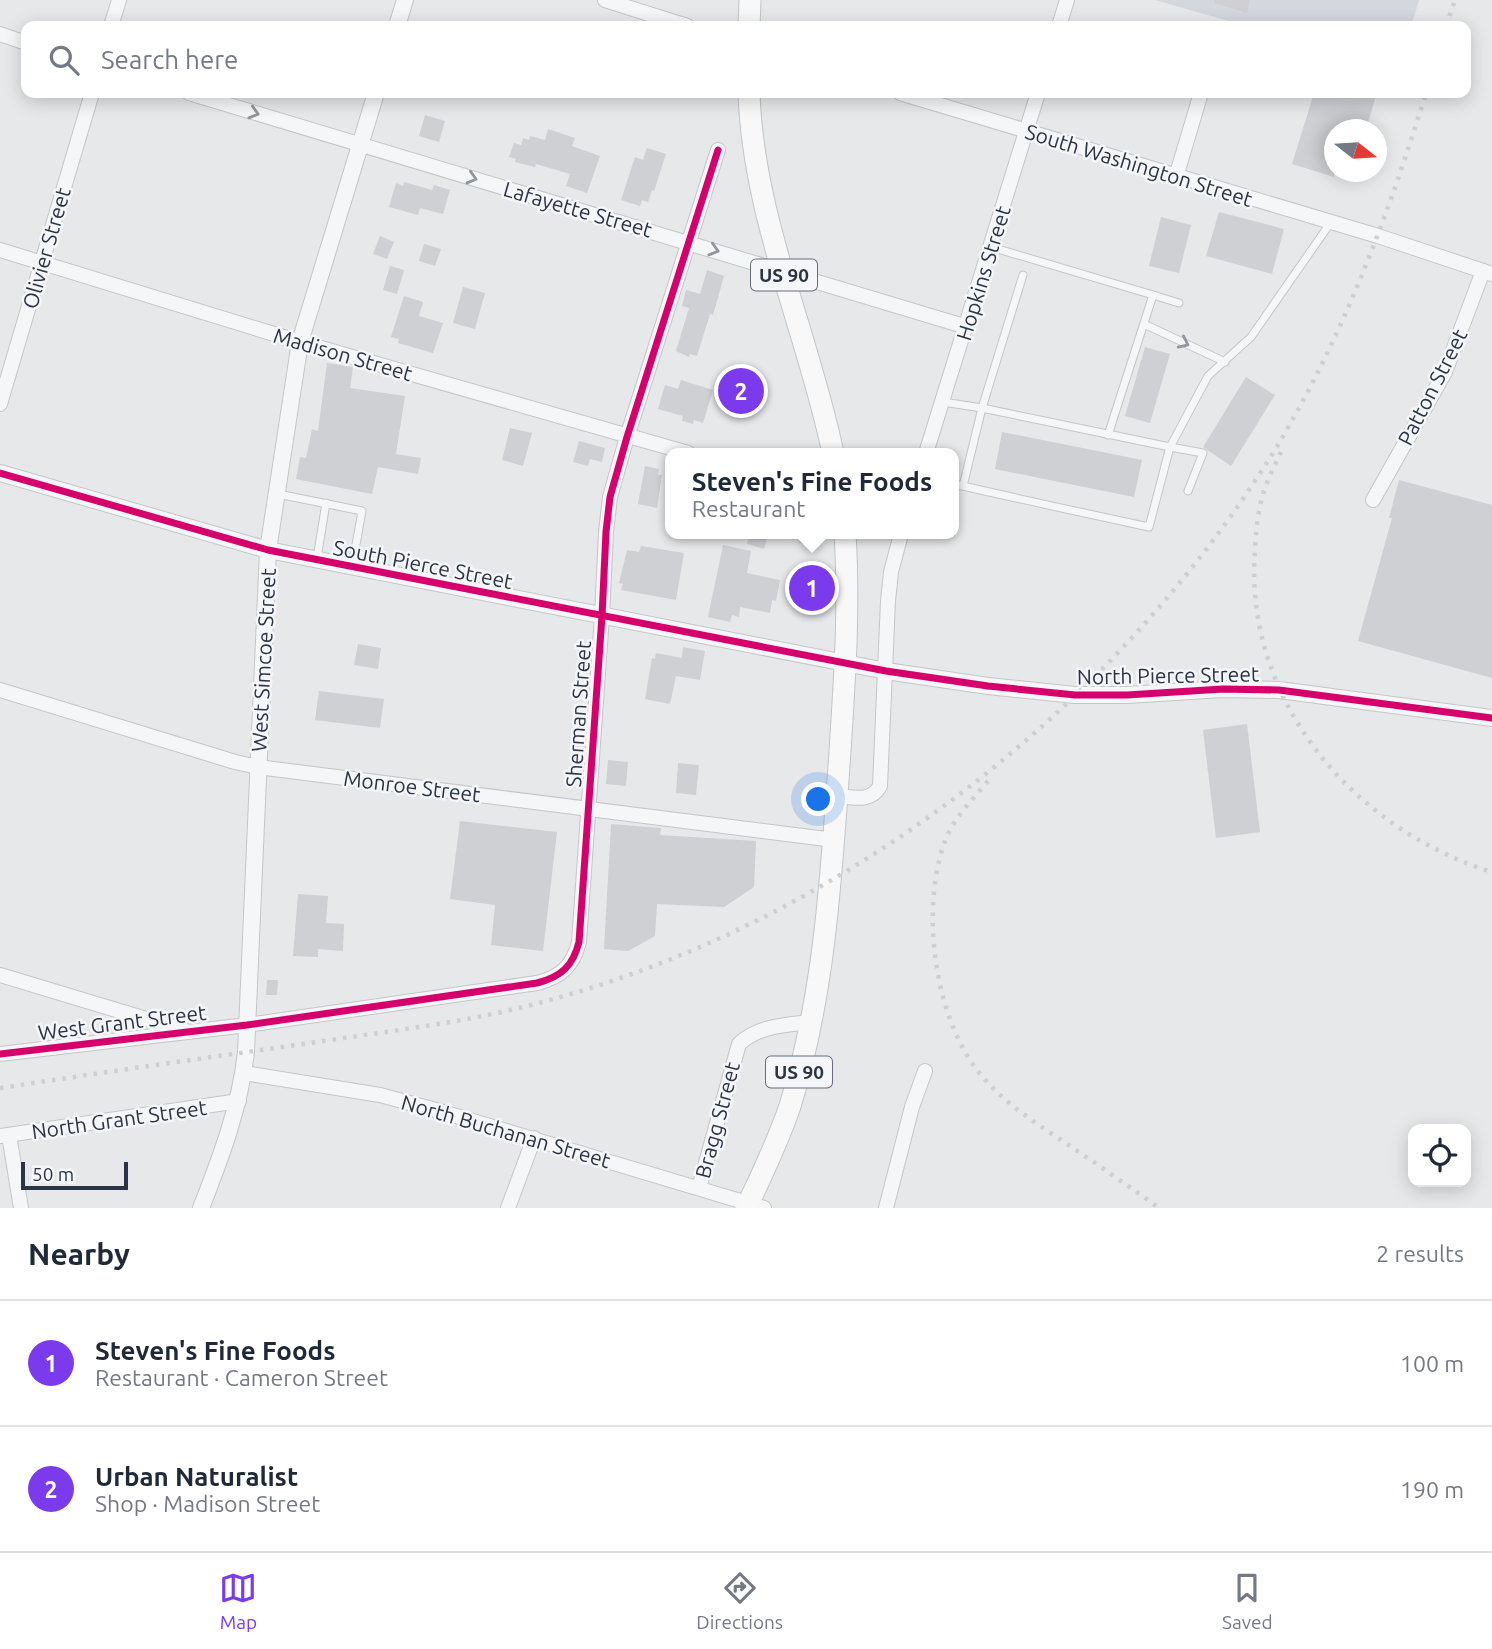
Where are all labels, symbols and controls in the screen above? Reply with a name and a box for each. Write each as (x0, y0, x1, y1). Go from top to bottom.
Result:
search box (21, 21, 1471, 98)
icon: search (45, 41, 83, 79)
text: Search here (101, 45, 238, 74)
one-way arrow (248, 104, 260, 119)
street label: South Washington Street (1022, 119, 1256, 211)
north arrow (1324, 119, 1387, 182)
one-way arrow (466, 170, 478, 184)
street label: Lafayette Street (501, 176, 655, 242)
street label: Olivier Street (17, 185, 75, 311)
street label: Hopkins Street (951, 203, 1015, 343)
one-way arrow (707, 241, 719, 256)
road number: US 90 (751, 260, 817, 290)
street label: Madison Street (271, 323, 415, 385)
street label: Patton Street (1392, 325, 1472, 449)
one-way arrow (1177, 335, 1189, 349)
pin: 2 (718, 365, 764, 417)
popup (665, 448, 959, 539)
text: Steven's Fine Foods (692, 467, 932, 496)
text: Restaurant (692, 496, 805, 521)
street label: South Pierce Street (331, 535, 515, 593)
pin: 1 (789, 562, 835, 614)
street label: West Simcoe Street (246, 567, 280, 753)
street label: Sherman Street (561, 640, 595, 788)
street label: North Pierce Street (1077, 661, 1259, 689)
street label: Monroe Street (342, 766, 482, 806)
your location (801, 782, 835, 816)
street label: West Grant Street (37, 1000, 207, 1044)
road number: US 90 (766, 1056, 832, 1088)
street label: Bragg Street (690, 1059, 744, 1181)
street label: North Buchanan Street (399, 1090, 613, 1172)
street label: North Grant Street (30, 1095, 208, 1143)
map controls (1408, 1124, 1471, 1187)
button: locate (1408, 1124, 1471, 1187)
scale bar (21, 1159, 128, 1191)
text: 50 m (32, 1163, 74, 1185)
text: Nearby (28, 1237, 130, 1271)
text: 2 results (1376, 1241, 1464, 1266)
text: Steven's Fine Foods (95, 1336, 335, 1365)
text: 1 (45, 1351, 57, 1376)
text: 100 m (1400, 1351, 1464, 1376)
text: Restaurant · Cameron Street (95, 1365, 388, 1390)
text: Urban Naturalist (95, 1462, 298, 1491)
text: 2 (45, 1477, 57, 1502)
text: 190 m (1400, 1477, 1464, 1502)
text: Shop · Madison Street (95, 1491, 320, 1516)
tab: Map (219, 1569, 257, 1633)
tab: Directions (696, 1569, 783, 1633)
tab: Saved (1222, 1569, 1273, 1633)

